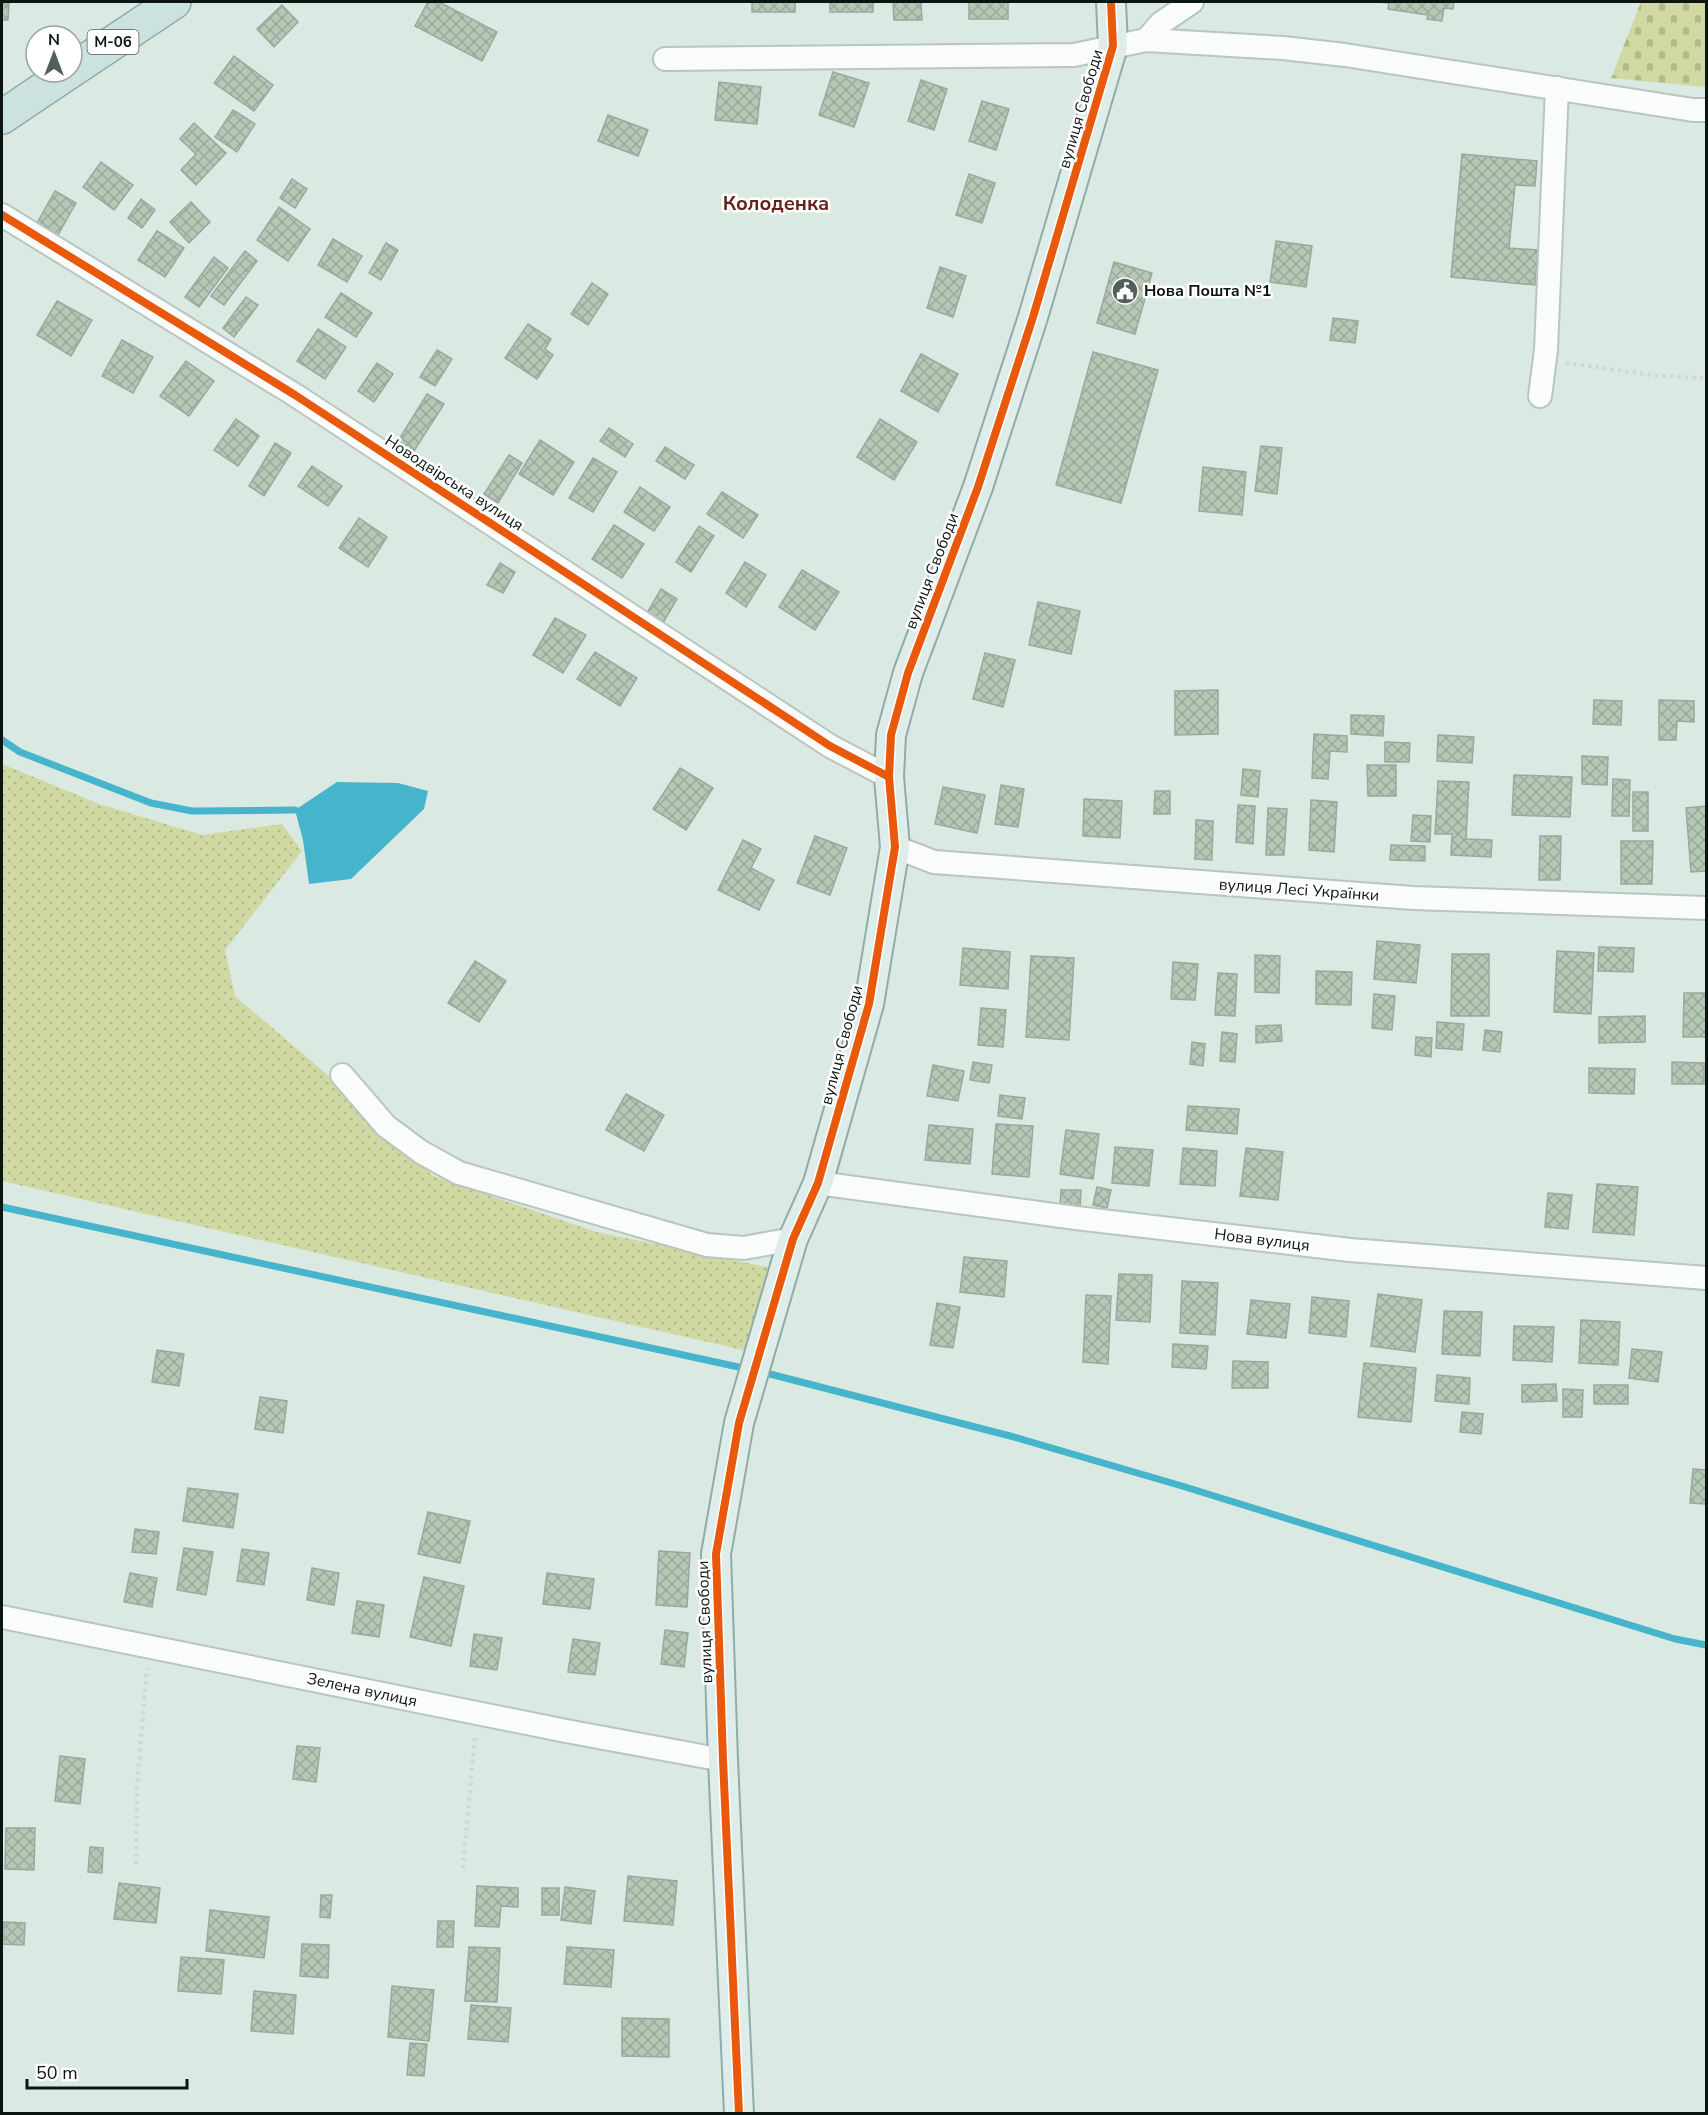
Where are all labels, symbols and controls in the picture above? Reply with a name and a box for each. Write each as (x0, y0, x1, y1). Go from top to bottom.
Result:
north arrow (24, 24, 84, 84)
text: N (48, 29, 60, 51)
road number: М-06 (88, 30, 138, 54)
street label: вулиця Свободи (1053, 47, 1109, 171)
district label: Колоденка (723, 190, 829, 217)
public building icon: Нова Пошта №1 (1110, 276, 1140, 306)
place label: Нова Пошта №1 (1144, 280, 1271, 302)
street label: Новодвірська вулиця (380, 430, 528, 536)
street label: вулиця Свободи (900, 510, 964, 632)
street label: вулиця Лесі Українки (1218, 873, 1380, 907)
street label: вулиця Свободи (815, 983, 869, 1107)
street label: Нова вулиця (1213, 1223, 1311, 1257)
street label: вулиця Свободи (692, 1560, 718, 1684)
street label: Зелена вулиця (305, 1668, 419, 1712)
scale bar (27, 2052, 188, 2090)
text: 50 m (36, 2061, 78, 2085)

